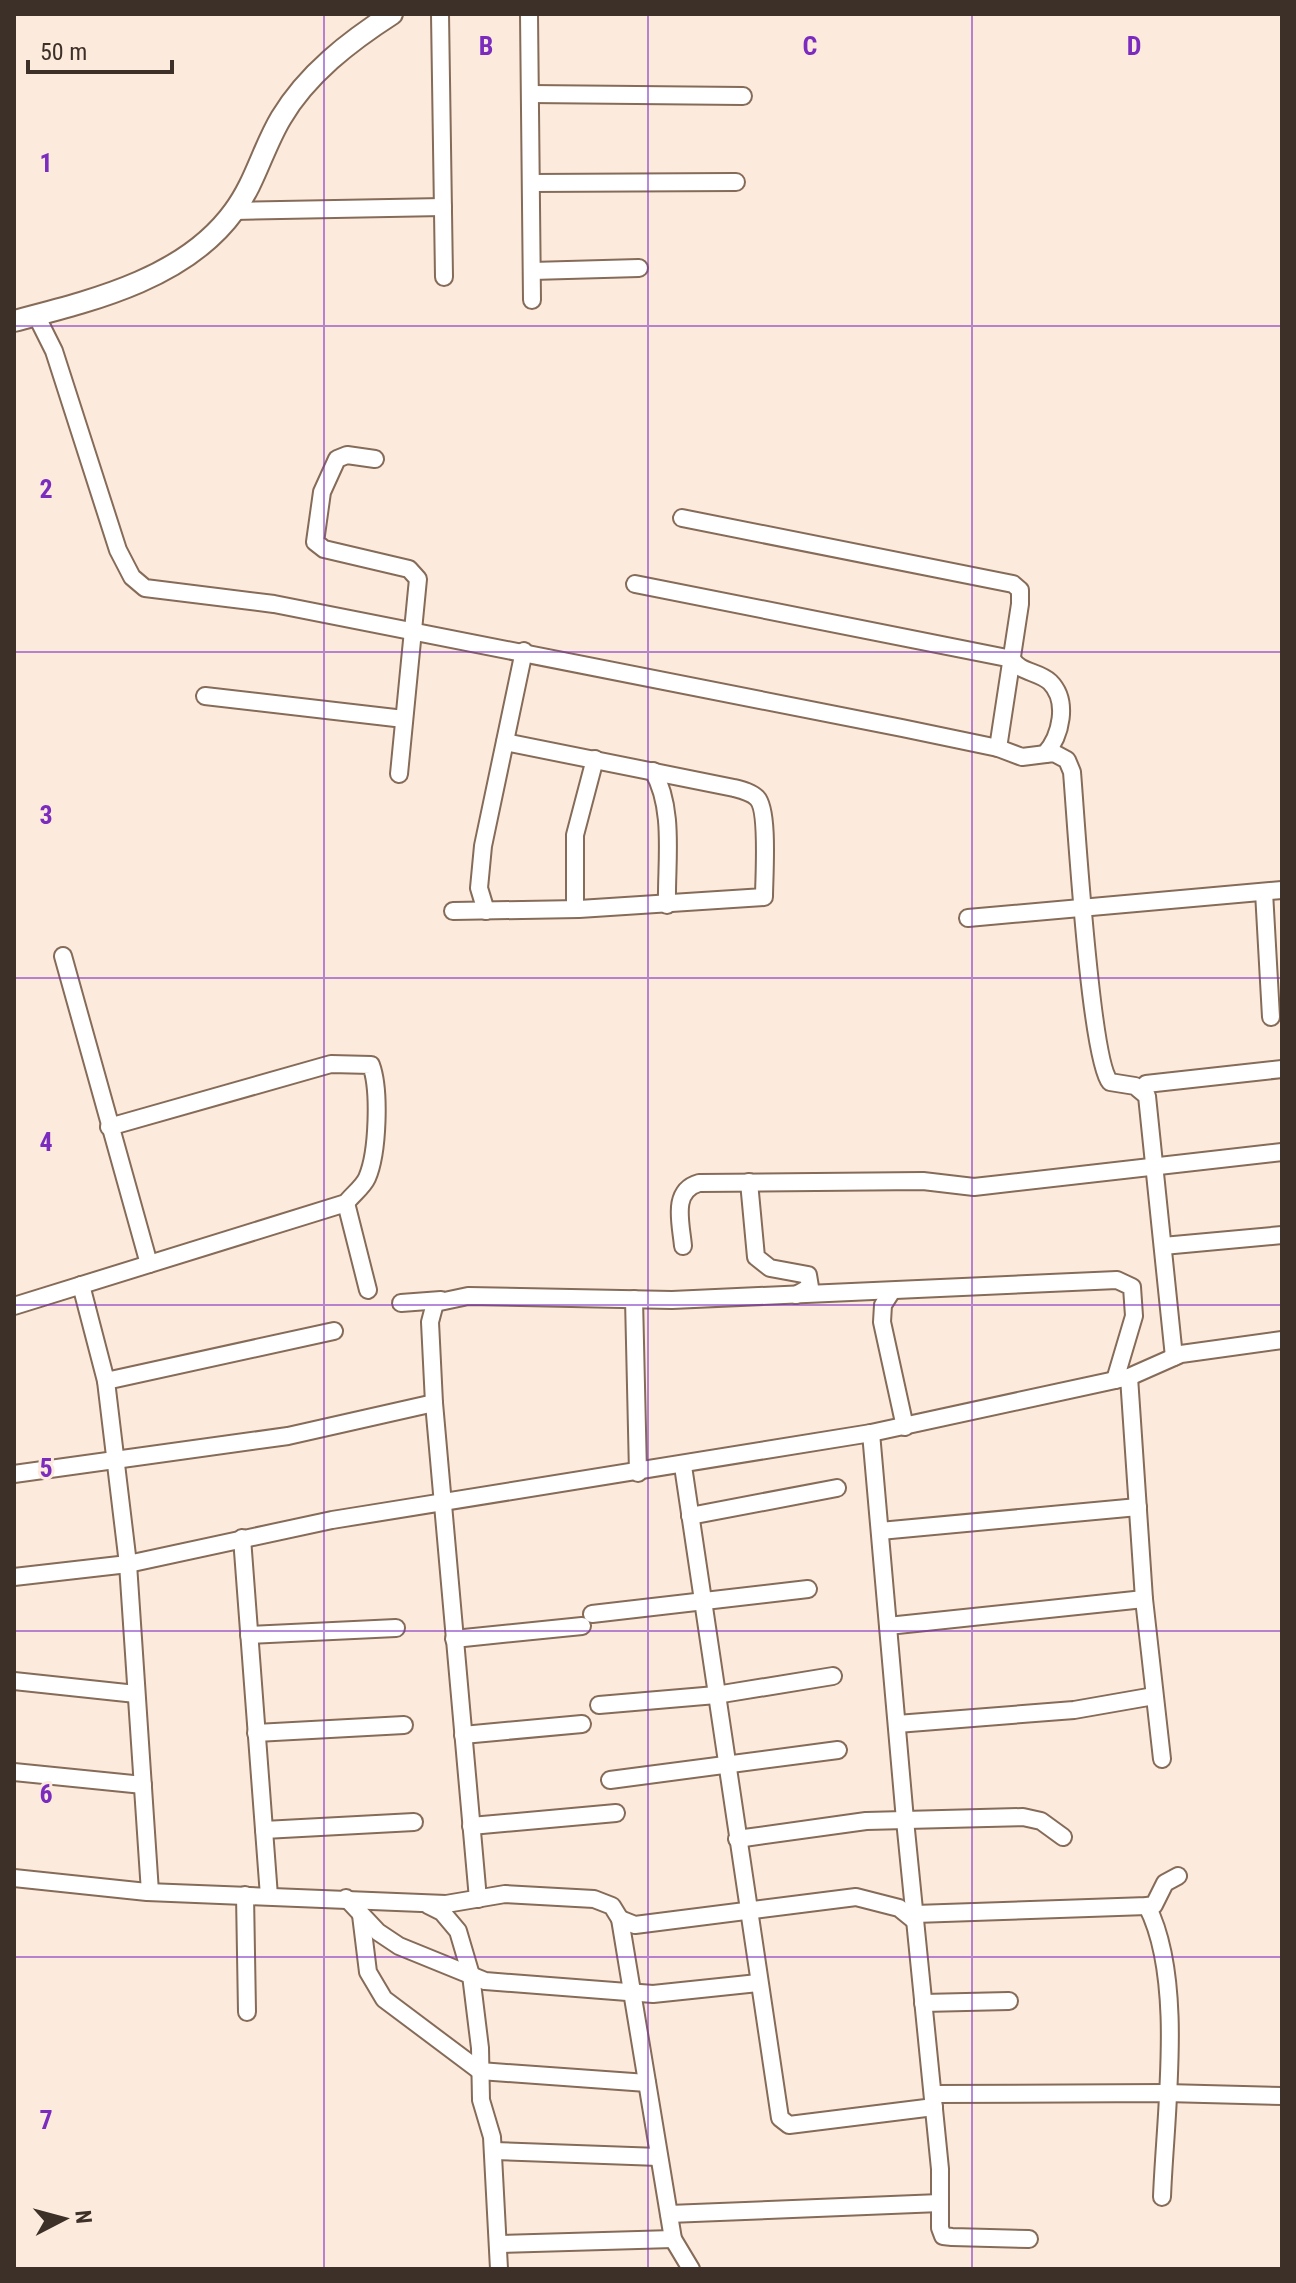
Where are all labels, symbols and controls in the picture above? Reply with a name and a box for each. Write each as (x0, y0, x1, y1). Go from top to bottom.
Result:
scale bar (28, 24, 172, 74)
text: B (479, 31, 493, 61)
text: C (803, 31, 818, 61)
text: D (1127, 31, 1141, 61)
text: 50 m (40, 38, 87, 66)
text: 1 (39, 148, 53, 178)
text: 2 (39, 474, 53, 504)
text: 3 (39, 800, 53, 830)
text: 4 (39, 1127, 53, 1157)
text: 5 (39, 1453, 53, 1483)
text: 6 (39, 1779, 53, 1809)
text: 7 (39, 2105, 53, 2135)
north arrow (24, 2179, 104, 2259)
text: N (70, 2209, 97, 2225)

